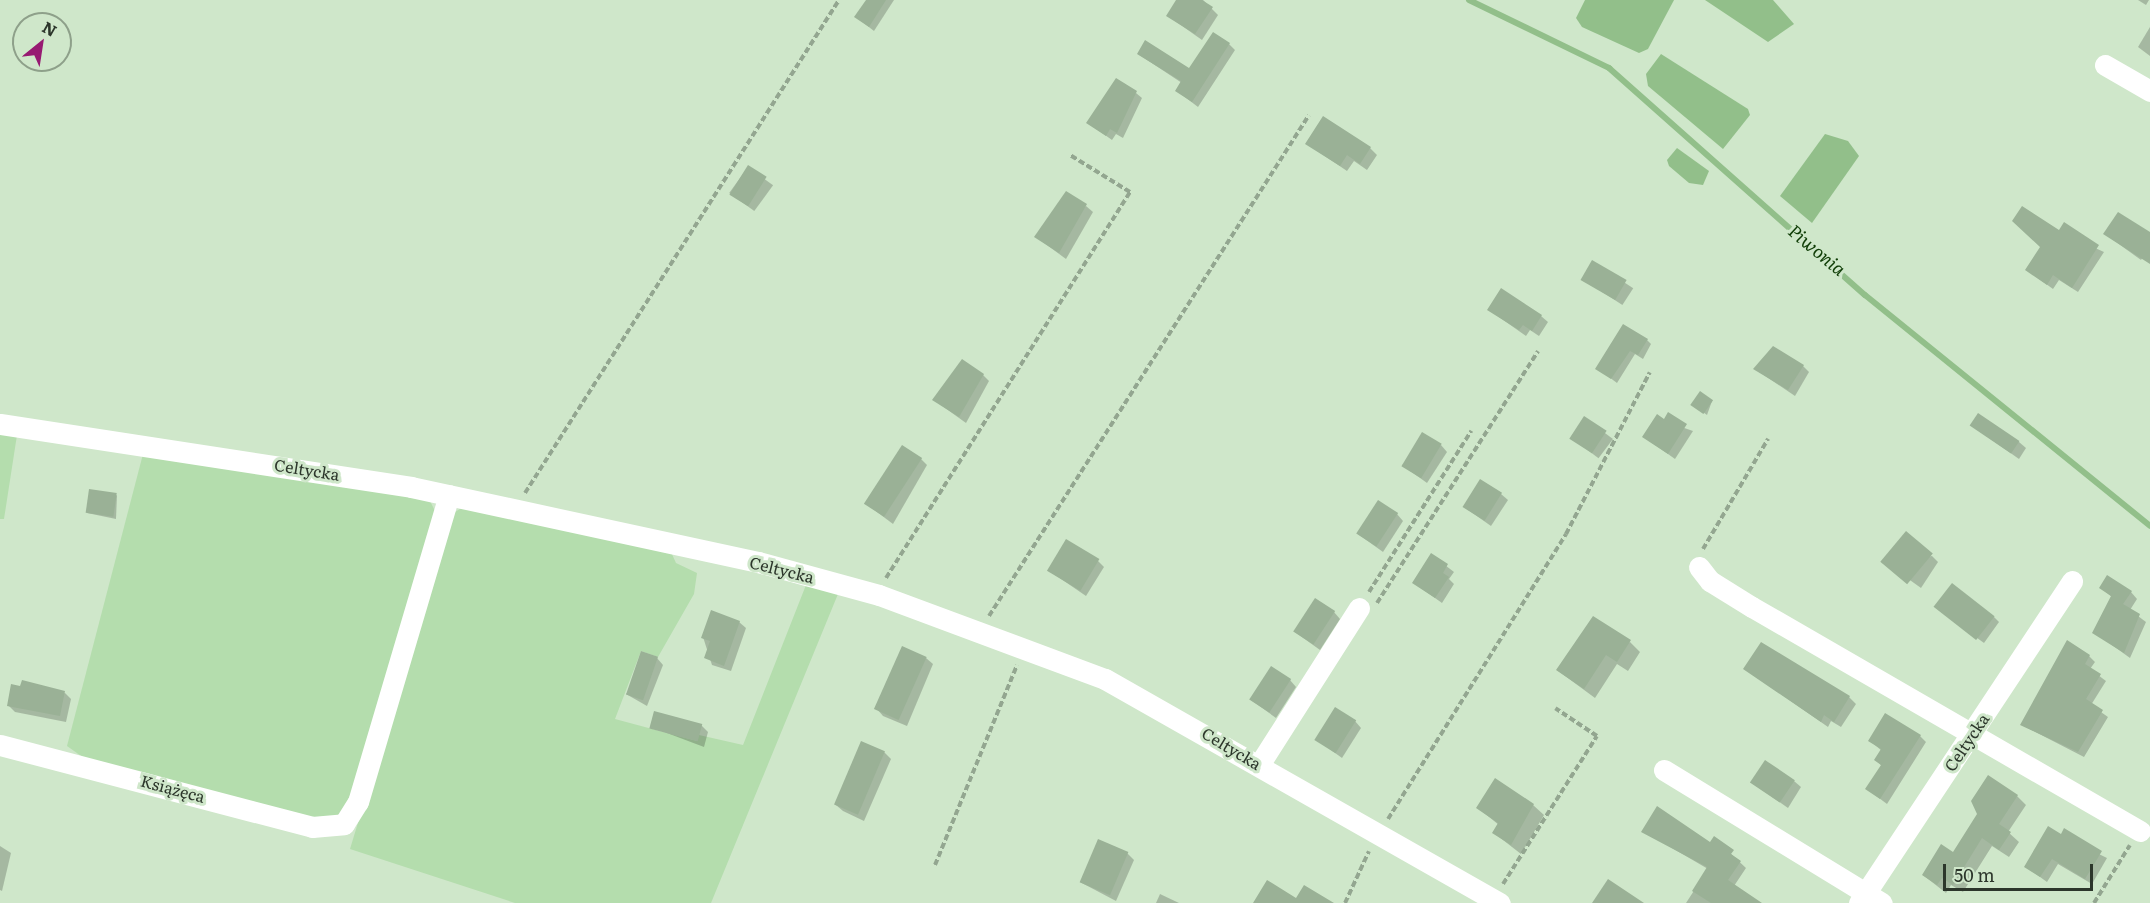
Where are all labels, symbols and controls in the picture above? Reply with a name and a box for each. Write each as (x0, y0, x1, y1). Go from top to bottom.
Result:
north arrow (12, 12, 72, 72)
text: N (38, 14, 62, 42)
water label: Piwonia (1784, 220, 1850, 280)
street label: Celtycka (273, 454, 341, 484)
street label: Celtycka (748, 552, 816, 586)
street label: Celtycka (1940, 709, 1992, 775)
street label: Celtycka (1199, 723, 1265, 773)
street label: Książęca (139, 770, 207, 806)
scale bar (1946, 852, 2096, 890)
text: 50 m (1954, 861, 1995, 888)

